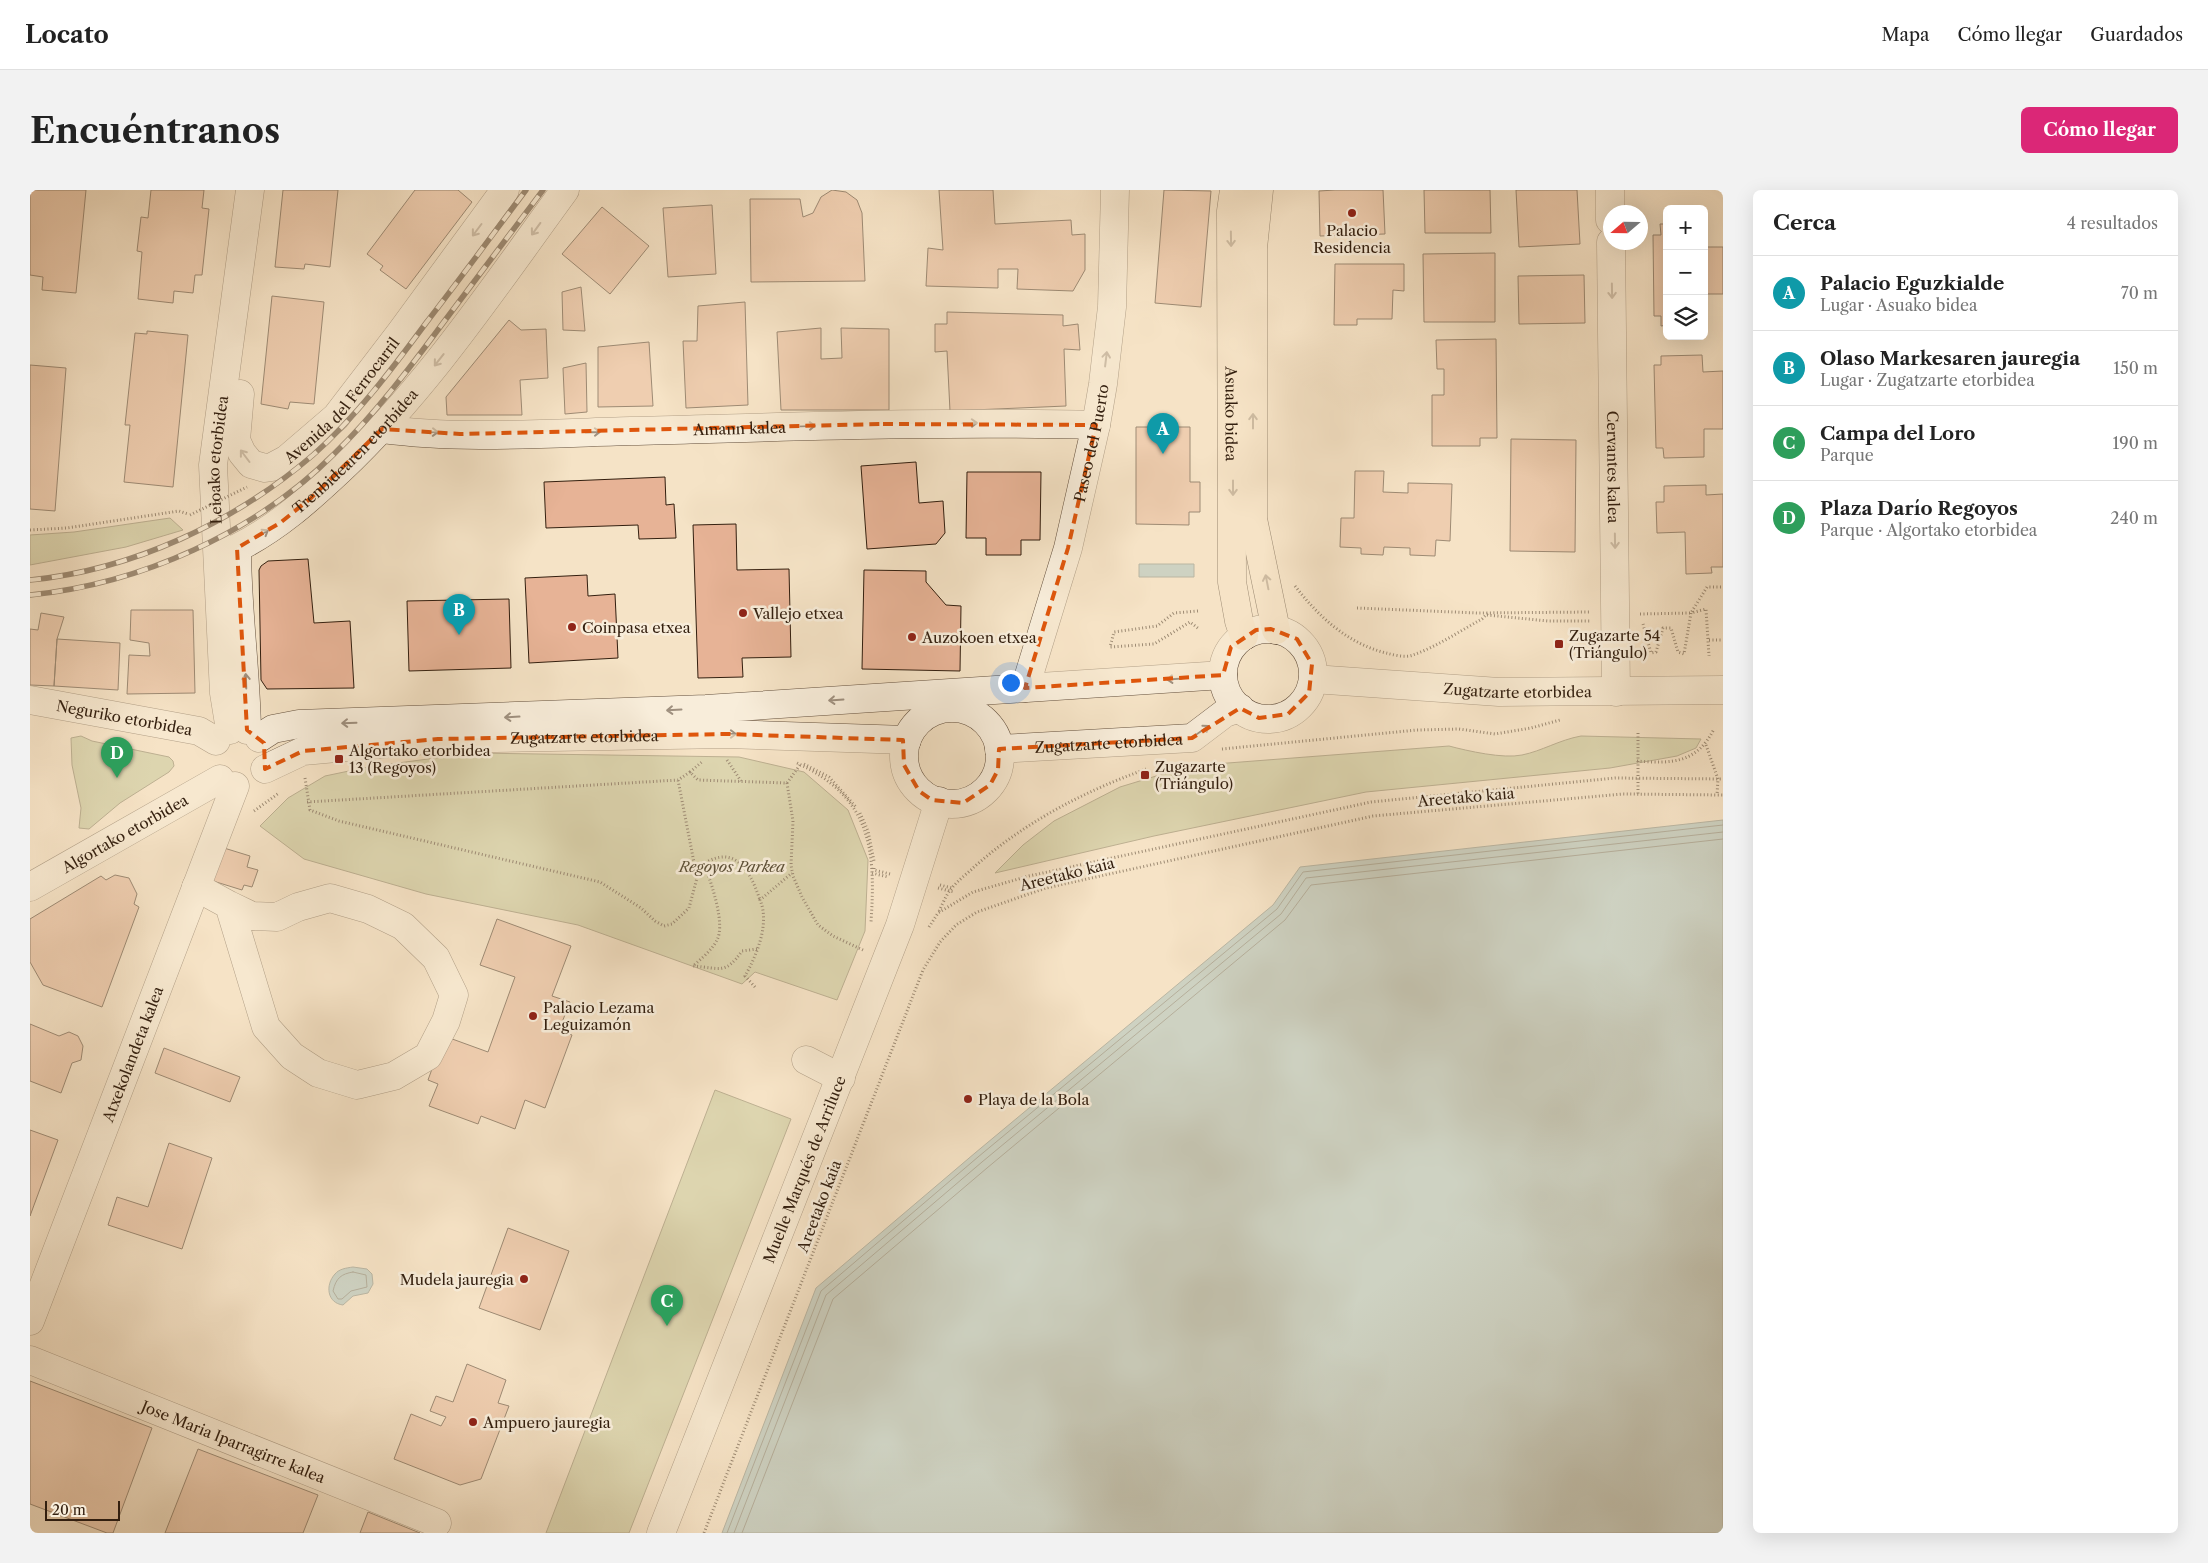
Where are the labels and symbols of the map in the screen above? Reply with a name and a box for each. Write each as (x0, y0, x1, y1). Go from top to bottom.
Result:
north arrow (1603, 205, 1648, 250)
marker: Palacio Residencia (1346, 207, 1358, 219)
place label: Palacio Residencia (1313, 221, 1391, 257)
one-way arrow (531, 222, 541, 236)
one-way arrow (472, 223, 482, 237)
one-way arrow (1227, 230, 1236, 246)
one-way arrow (1607, 283, 1616, 299)
street label: Avenida del Ferrocarril (279, 333, 403, 468)
one-way arrow (1101, 352, 1111, 368)
one-way arrow (434, 353, 445, 366)
street label: Asuako bidea (1222, 365, 1241, 462)
street label: Paseo del Puerto (1069, 382, 1112, 504)
street label: Trenbidearen etorbidea (288, 384, 422, 518)
street label: Leioako etorbidea (203, 394, 232, 525)
street label: Cervantes kalea (1603, 411, 1624, 524)
pin: A (1147, 413, 1179, 454)
one-way arrow (1248, 413, 1258, 430)
street label: Amann kalea (692, 417, 786, 439)
one-way arrow (962, 418, 978, 428)
one-way arrow (800, 421, 816, 431)
one-way arrow (584, 427, 601, 437)
one-way arrow (422, 428, 438, 437)
one-way arrow (240, 449, 250, 463)
one-way arrow (1228, 480, 1238, 496)
one-way arrow (255, 529, 269, 539)
one-way arrow (1610, 532, 1620, 549)
one-way arrow (1261, 574, 1271, 590)
pin: B (443, 594, 475, 635)
place label: Vallejo etxea (752, 604, 844, 623)
marker: Vallejo etxea (737, 607, 749, 619)
place label: Coinpasa etxea (582, 618, 691, 637)
marker: Coinpasa etxea (566, 621, 578, 633)
place label: Zugazarte 54 (Triángulo) (1569, 626, 1661, 662)
place label: Auzokoen etxea (921, 628, 1037, 647)
marker: Auzokoen etxea (906, 631, 918, 643)
marker: Zugazarte 54 (Triángulo) (1553, 638, 1565, 650)
your location (998, 670, 1024, 696)
one-way arrow (241, 674, 251, 690)
one-way arrow (1167, 674, 1183, 683)
street label: Zugatzarte etorbidea (1443, 679, 1592, 702)
street label: Neguriko etorbidea (55, 696, 194, 739)
one-way arrow (828, 696, 844, 705)
one-way arrow (666, 706, 682, 715)
one-way arrow (504, 713, 520, 722)
one-way arrow (342, 718, 358, 728)
one-way arrow (1196, 724, 1209, 735)
street label: Zugatzarte etorbidea (510, 726, 659, 747)
one-way arrow (721, 729, 737, 739)
street label: Zugatzarte etorbidea (1034, 729, 1184, 756)
pin: D (101, 737, 133, 778)
place label: Algortako etorbidea 13 (Regoyos) (348, 741, 491, 777)
marker: Algortako etorbidea 13 (Regoyos) (333, 753, 345, 765)
place label: Zugazarte (Triángulo) (1155, 757, 1233, 793)
marker: Zugazarte (Triángulo) (1139, 769, 1151, 781)
street label: Areetako kaia (1416, 783, 1515, 811)
street label: Algortako etorbidea (58, 790, 191, 877)
street label: Areetako kaia (1017, 853, 1117, 895)
park label: Regoyos Parkea (678, 857, 785, 876)
street label: Atxekolandeta kalea (97, 983, 167, 1125)
place label: Palacio Lezama Leguizamón (543, 998, 654, 1034)
marker: Palacio Lezama Leguizamón (527, 1010, 539, 1022)
street label: Muelle Marqués de Arriluce (759, 1073, 849, 1265)
place label: Playa de la Bola (978, 1090, 1089, 1109)
marker: Playa de la Bola (962, 1093, 974, 1105)
street label: Areetako kaia (792, 1157, 845, 1256)
place label: Mudela jauregia (400, 1270, 514, 1289)
marker: Mudela jauregia (518, 1273, 530, 1285)
pin: C (651, 1285, 683, 1326)
street label: Jose Maria Iparragirre kalea (137, 1395, 328, 1487)
place label: Ampuero jauregia (482, 1413, 611, 1432)
marker: Ampuero jauregia (467, 1416, 479, 1428)
scale bar (45, 1498, 120, 1521)

